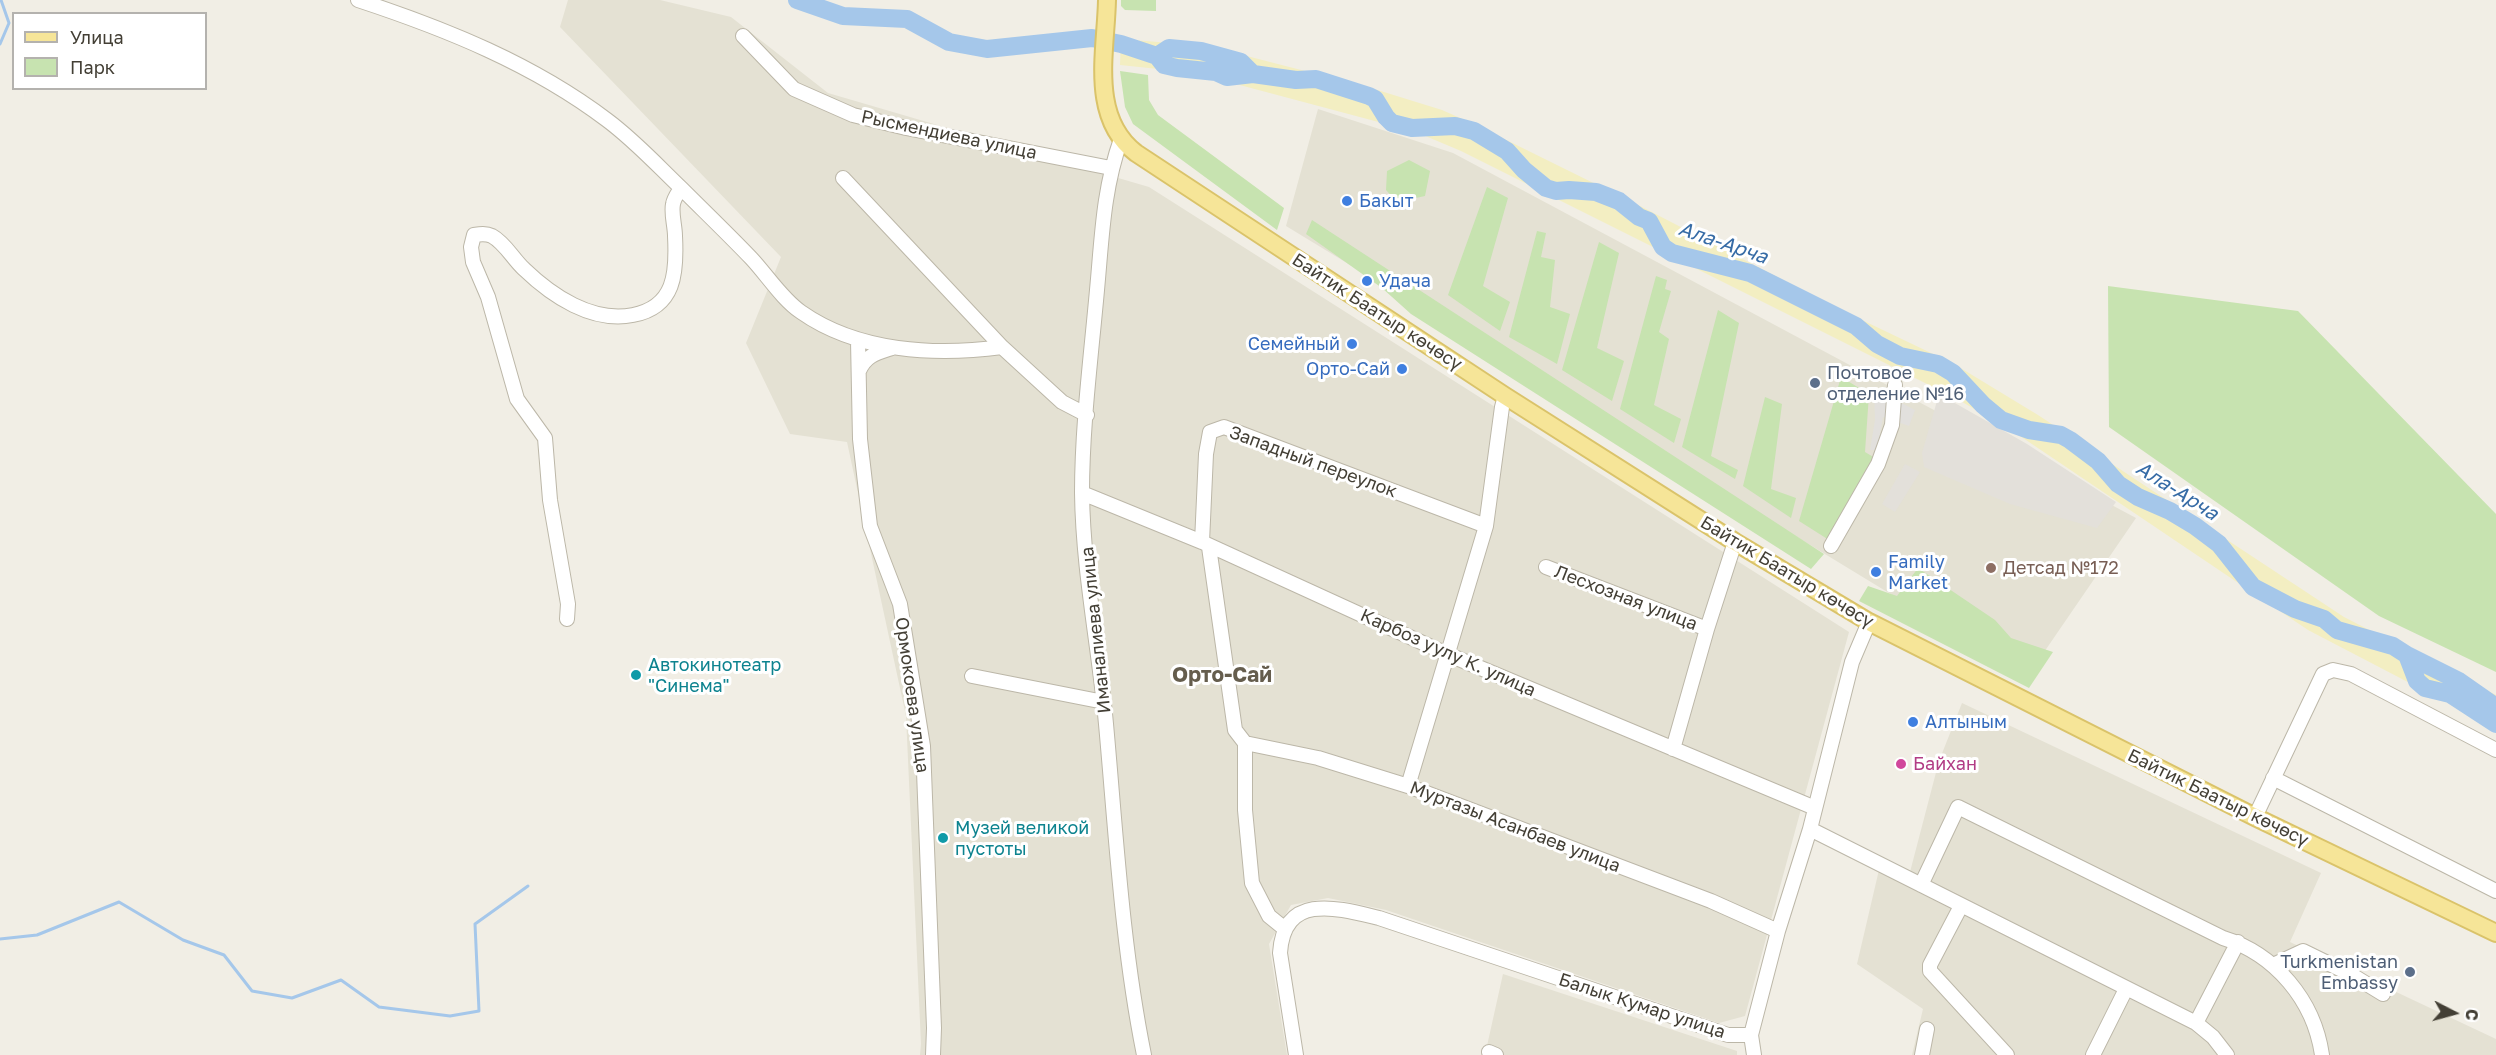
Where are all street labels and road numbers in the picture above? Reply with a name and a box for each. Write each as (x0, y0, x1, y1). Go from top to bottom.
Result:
street label: Рысмендиева улица (859, 106, 1039, 164)
street label: Байтик Баатыр көчөсү (1288, 249, 1466, 375)
street label: Западный переулок (1226, 422, 1400, 502)
street label: Байтик Баатыр көчөсү (1696, 512, 1878, 632)
street label: Иманалиева улица (1077, 546, 1115, 714)
street label: Лесхозная улица (1551, 561, 1701, 635)
street label: Карбоз уулу К. улица (1357, 605, 1539, 701)
street label: Ормокоева улица (890, 616, 934, 774)
street label: Байтик Баатыр көчөсү (2124, 745, 2312, 851)
street label: Муртазы Асанбаев улица (1407, 777, 1623, 877)
street label: Балык Кумар улица (1556, 969, 1728, 1043)

